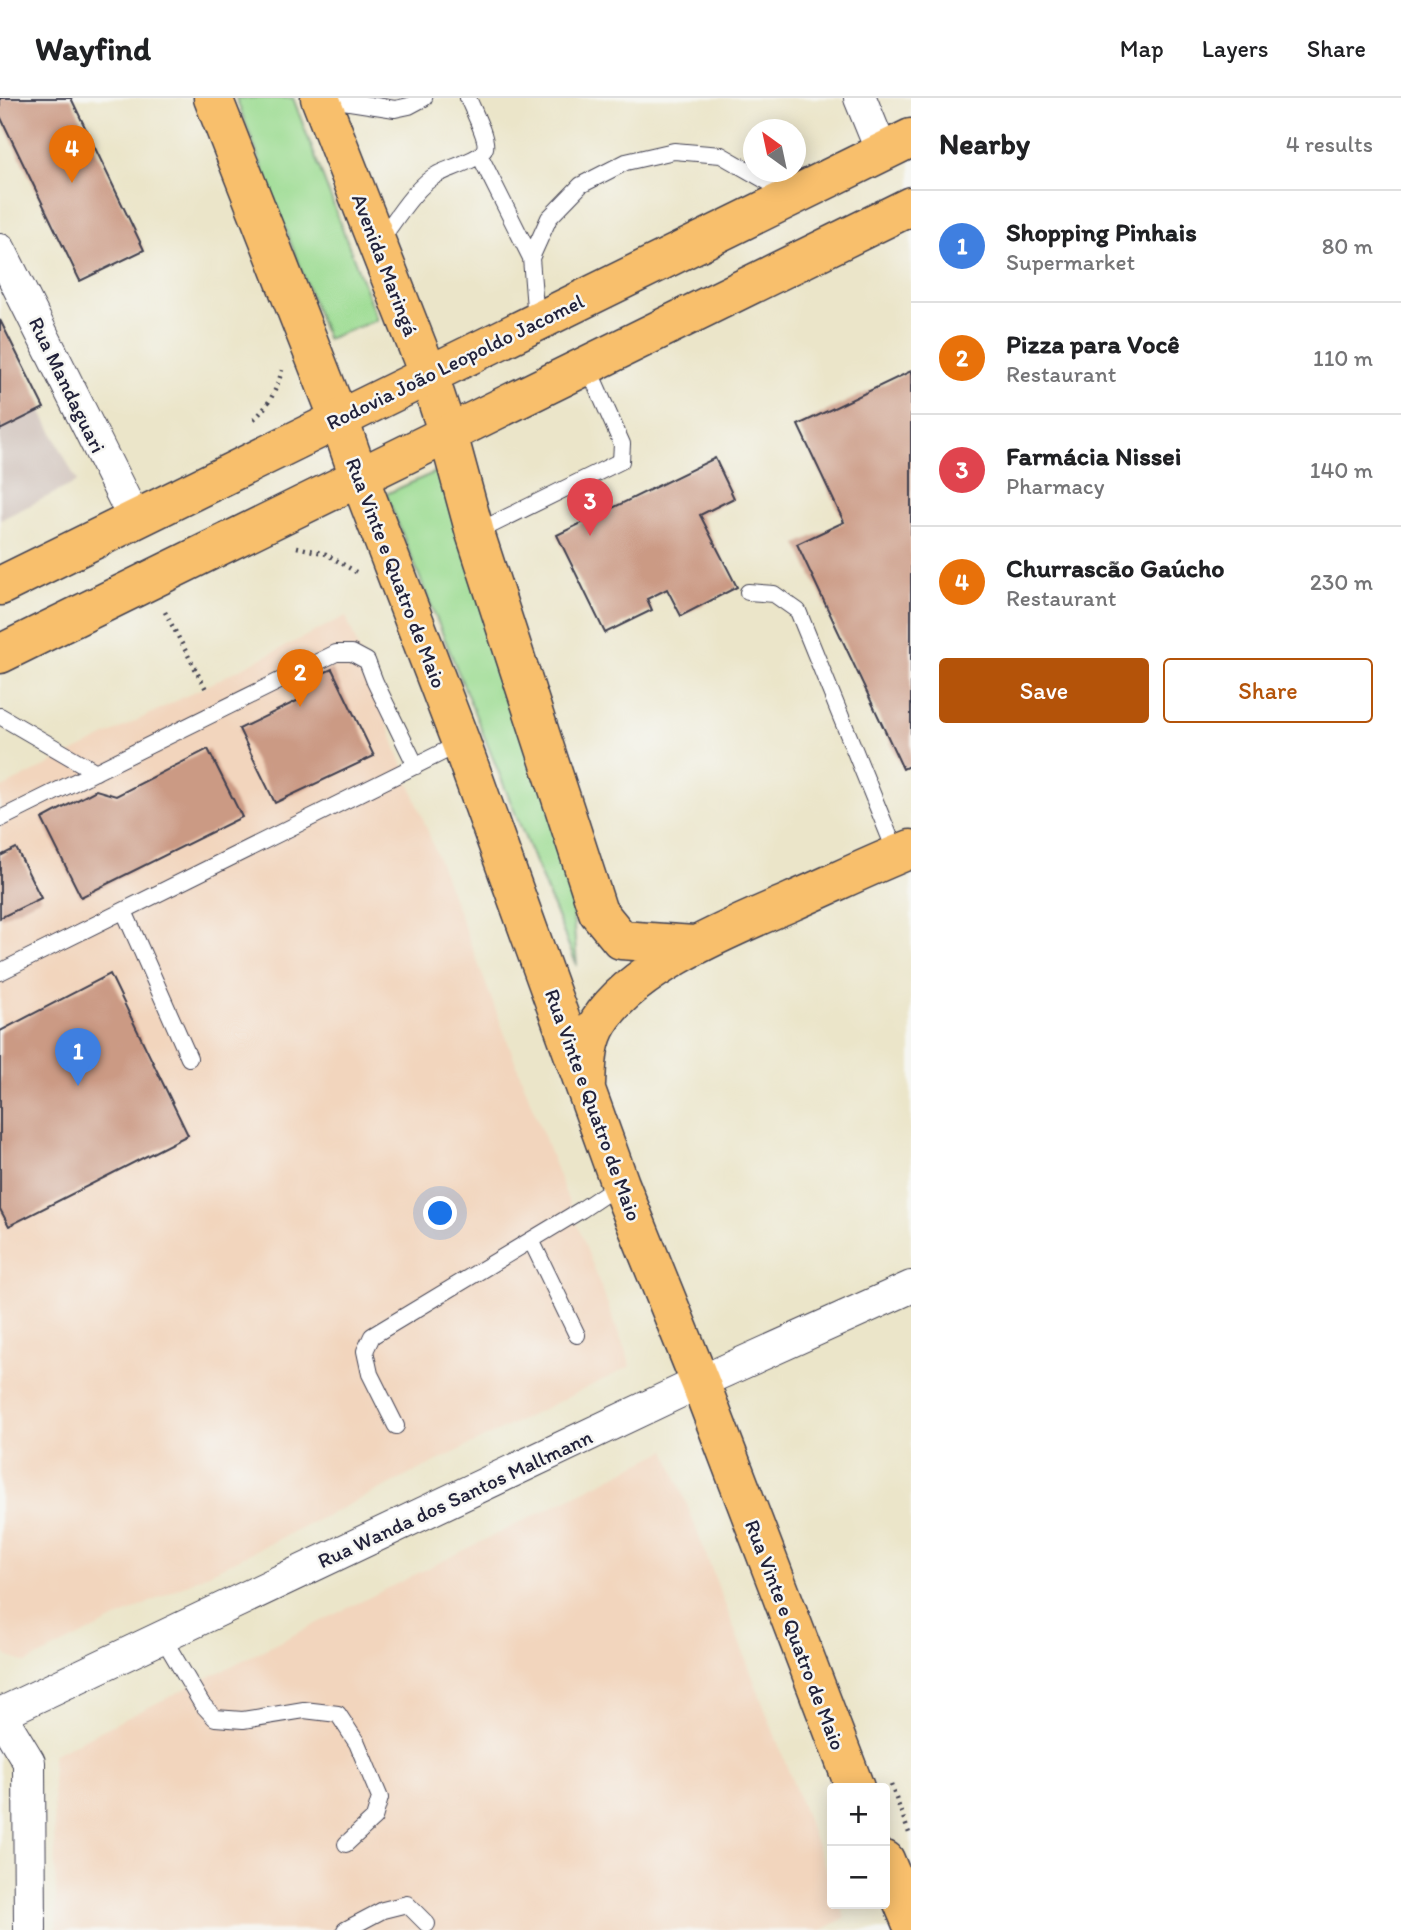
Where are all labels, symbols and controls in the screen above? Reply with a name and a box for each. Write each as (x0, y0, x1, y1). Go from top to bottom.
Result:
text: Wayfind (35, 29, 151, 68)
text: Map (1120, 34, 1164, 63)
text: Layers (1202, 34, 1269, 63)
text: Share (1307, 34, 1366, 63)
north arrow (743, 119, 806, 182)
pin: 4 (49, 125, 95, 183)
text: Nearby (939, 125, 1030, 162)
text: 4 results (1286, 130, 1373, 158)
street label: Avenida Maringá (347, 190, 424, 340)
text: Shopping Pinhais (1006, 216, 1197, 248)
text: 1 (957, 232, 967, 260)
text: 80 m (1322, 232, 1373, 260)
text: Supermarket (1006, 248, 1135, 276)
street label: Rodovia João Leopoldo Jacomel (322, 288, 588, 435)
street label: Rua Mandaguari (24, 313, 111, 457)
text: Pizza para Você (1006, 328, 1180, 360)
text: 2 (956, 344, 968, 372)
text: 110 m (1313, 344, 1373, 372)
text: Restaurant (1006, 360, 1116, 388)
text: Farmácia Nissei (1006, 440, 1181, 472)
street label: Rua Vinte e Quatro de Maio (341, 454, 452, 692)
text: 3 (956, 456, 968, 484)
text: 140 m (1310, 456, 1373, 484)
text: Pharmacy (1006, 472, 1104, 500)
pin: 3 (567, 478, 613, 536)
text: Churrascão Gaúcho (1006, 552, 1225, 584)
text: 4 (955, 568, 969, 596)
text: 230 m (1310, 568, 1373, 596)
text: Restaurant (1006, 584, 1116, 612)
pin: 2 (277, 649, 323, 707)
button: Save (939, 658, 1149, 723)
button: Share (1163, 658, 1373, 723)
street label: Rua Vinte e Quatro de Maio (540, 985, 647, 1224)
pin: 1 (55, 1028, 101, 1086)
your location (423, 1196, 457, 1230)
street label: Rua Wanda dos Santos Mallmann (313, 1424, 596, 1573)
street label: Rua Vinte e Quatro de Maio (740, 1516, 851, 1754)
map controls (827, 1783, 890, 1909)
button: + (827, 1783, 890, 1846)
button: − (827, 1846, 890, 1909)

